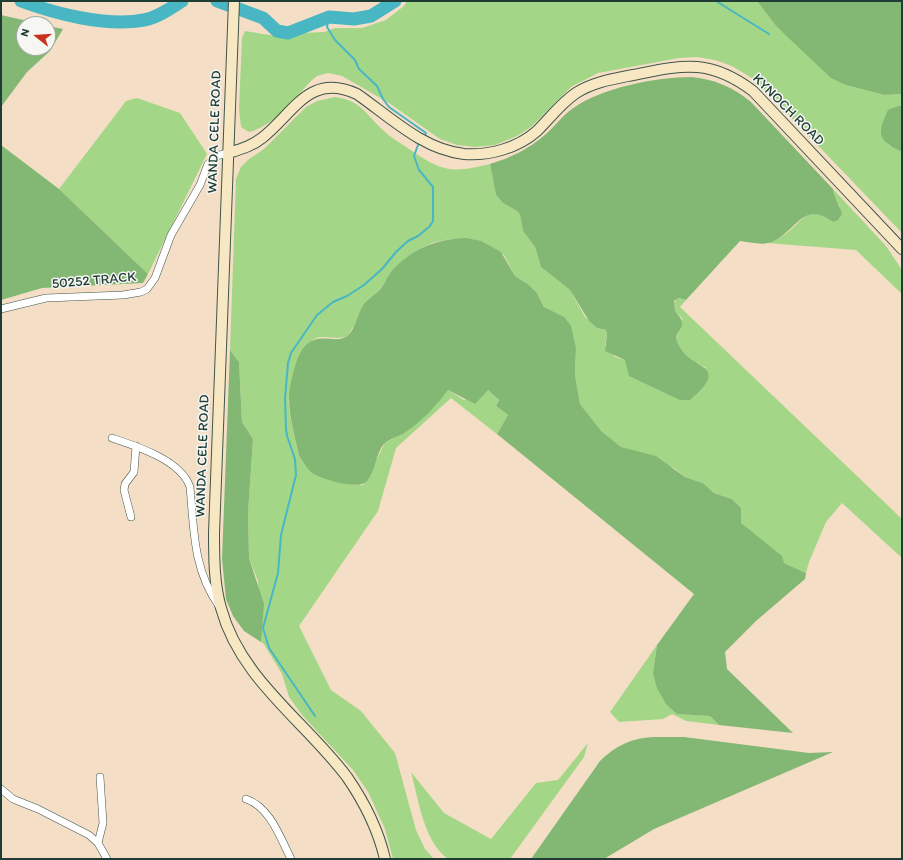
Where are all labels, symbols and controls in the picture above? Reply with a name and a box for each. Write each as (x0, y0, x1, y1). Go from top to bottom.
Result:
north arrow (16, 16, 56, 56)
text: N (18, 27, 32, 38)
street label: WANDA CELE ROAD (204, 70, 226, 194)
street label: KYNOCH ROAD (749, 71, 827, 149)
street label: 50252 TRACK (51, 269, 137, 293)
street label: WANDA CELE ROAD (192, 394, 214, 518)

